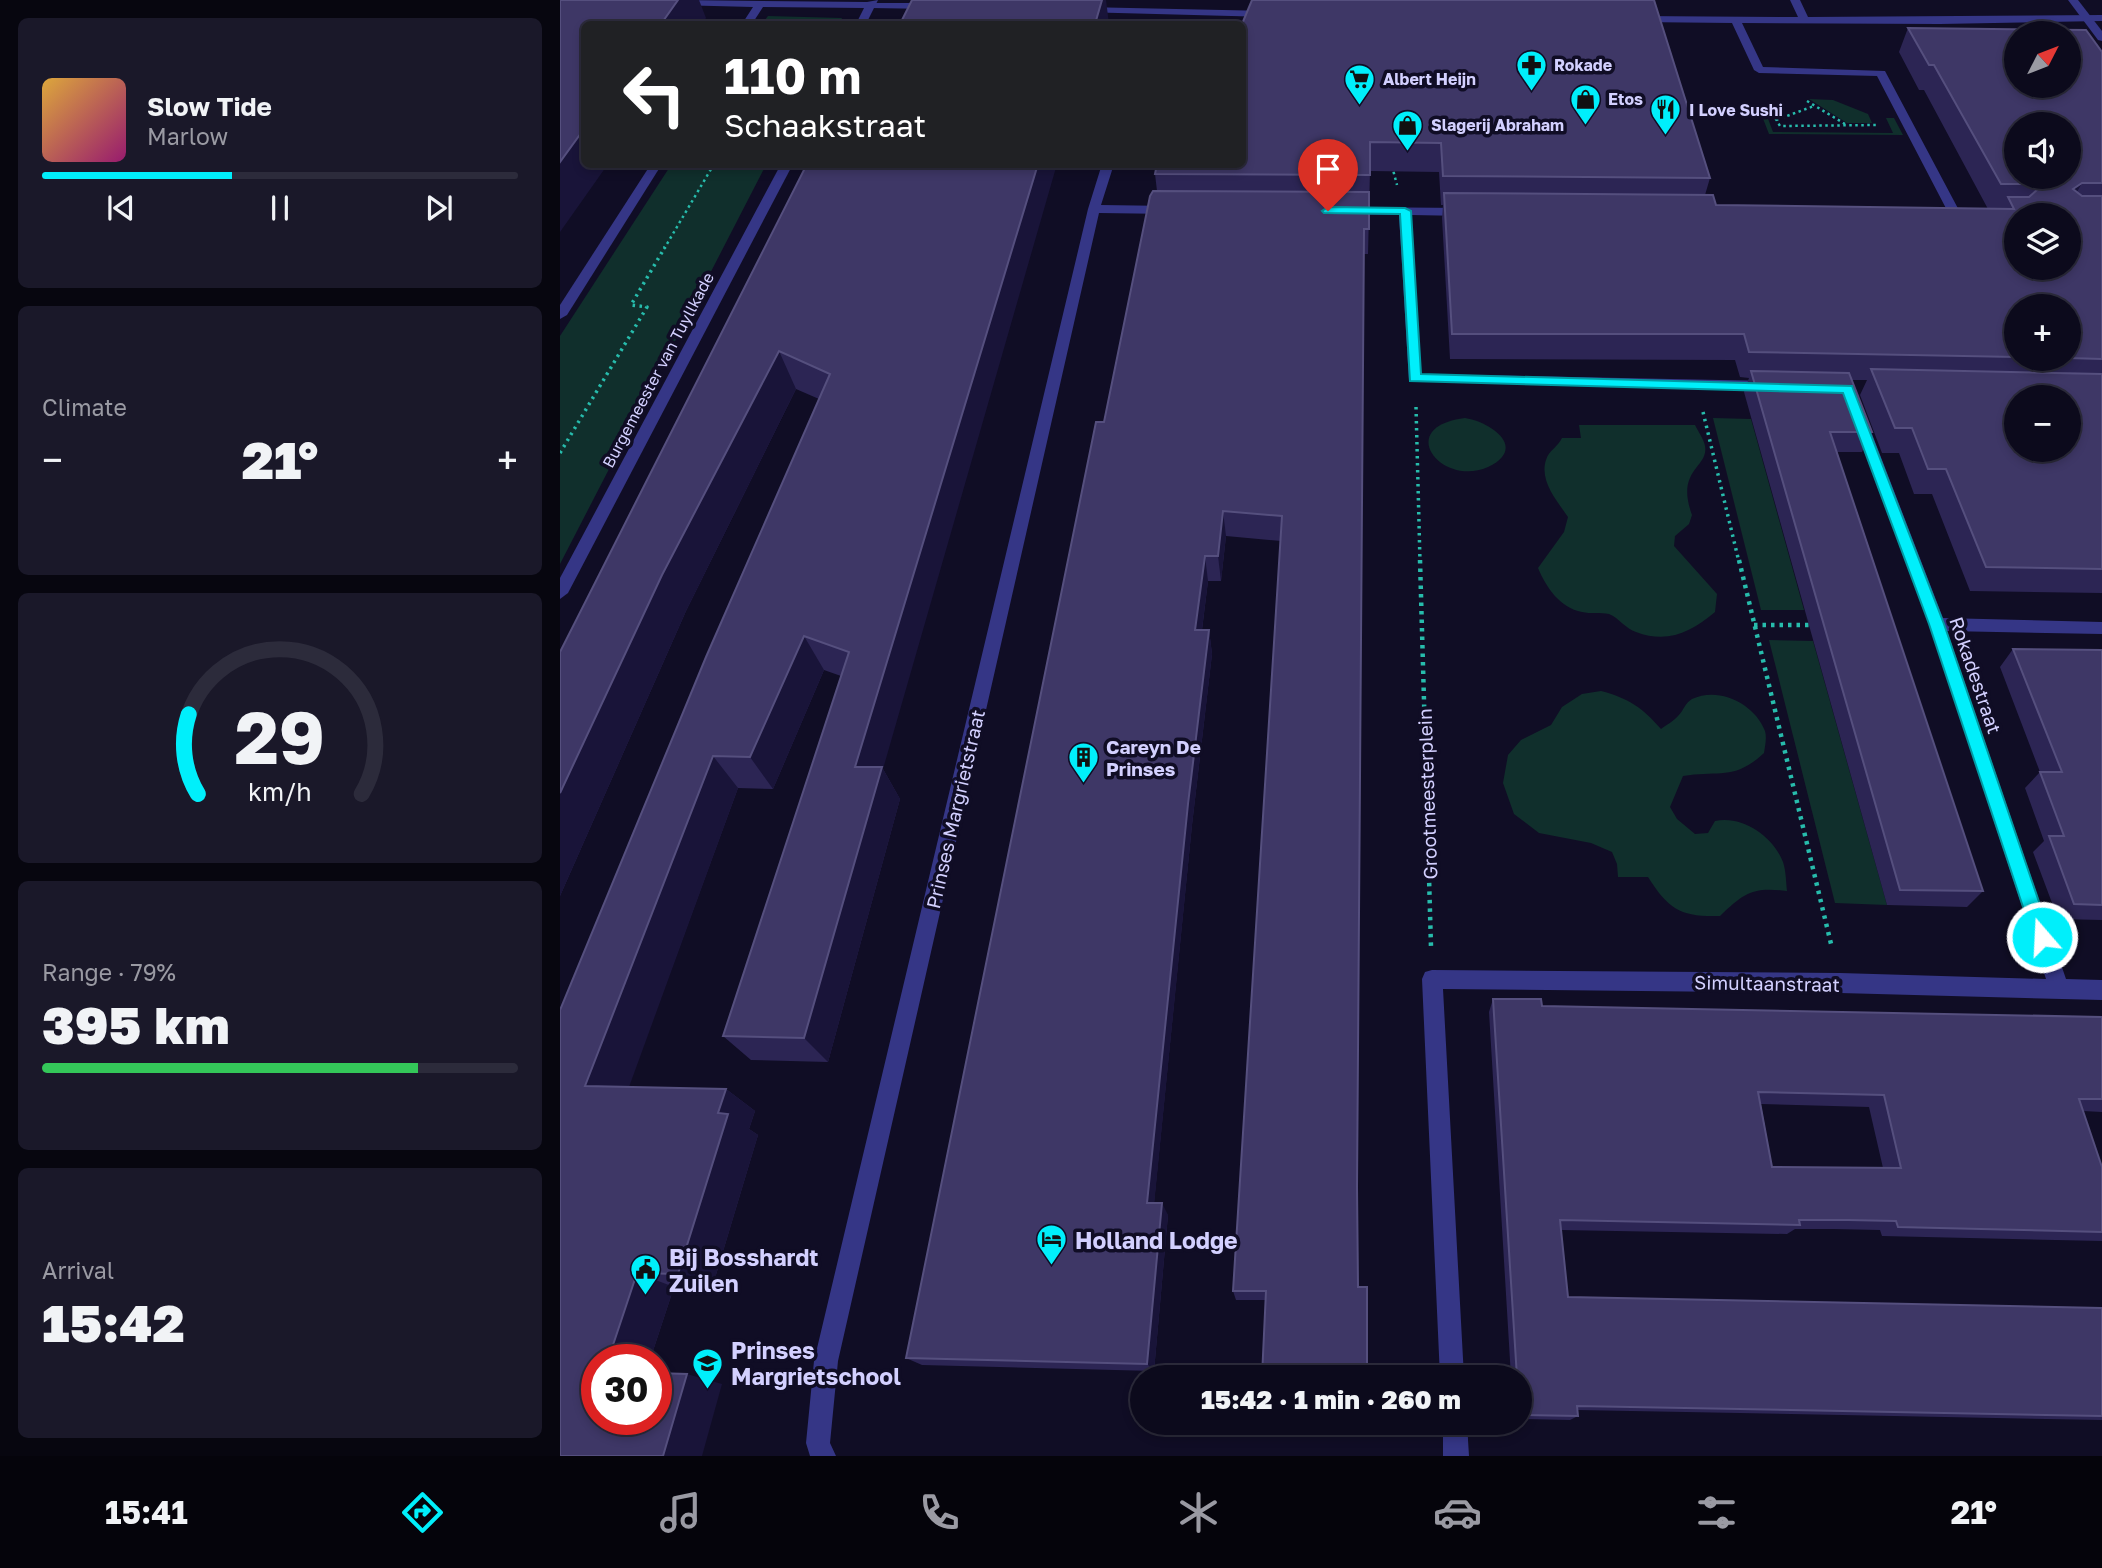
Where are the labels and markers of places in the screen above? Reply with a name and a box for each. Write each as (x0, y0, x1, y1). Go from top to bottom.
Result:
pharmacy icon: Rokade (1514, 48, 1548, 92)
place label: Rokade (1554, 55, 1612, 75)
supermarket icon: Albert Heijn (1343, 62, 1377, 106)
place label: Albert Heijn (1383, 69, 1476, 89)
shop icon: Etos (1568, 82, 1602, 126)
place label: Etos (1608, 89, 1643, 109)
restaurant icon: I Love Sushi (1649, 93, 1683, 137)
place label: I Love Sushi (1689, 100, 1783, 120)
shop icon: Slagerij Abraham (1391, 108, 1425, 152)
place label: Slagerij Abraham (1431, 115, 1564, 135)
pin (1298, 139, 1358, 211)
place label: Careyn De Prinses (1106, 735, 1201, 780)
building icon: Careyn De Prinses (1066, 740, 1100, 784)
hotel icon: Holland Lodge (1035, 1223, 1069, 1267)
place label: Holland Lodge (1075, 1226, 1238, 1254)
place label: Bij Bosshardt Zuilen (669, 1243, 819, 1297)
public building icon: Bij Bosshardt Zuilen (629, 1253, 663, 1297)
place label: Prinses Margrietschool (731, 1336, 901, 1390)
school or university icon: Prinses Margrietschool (691, 1346, 725, 1390)

